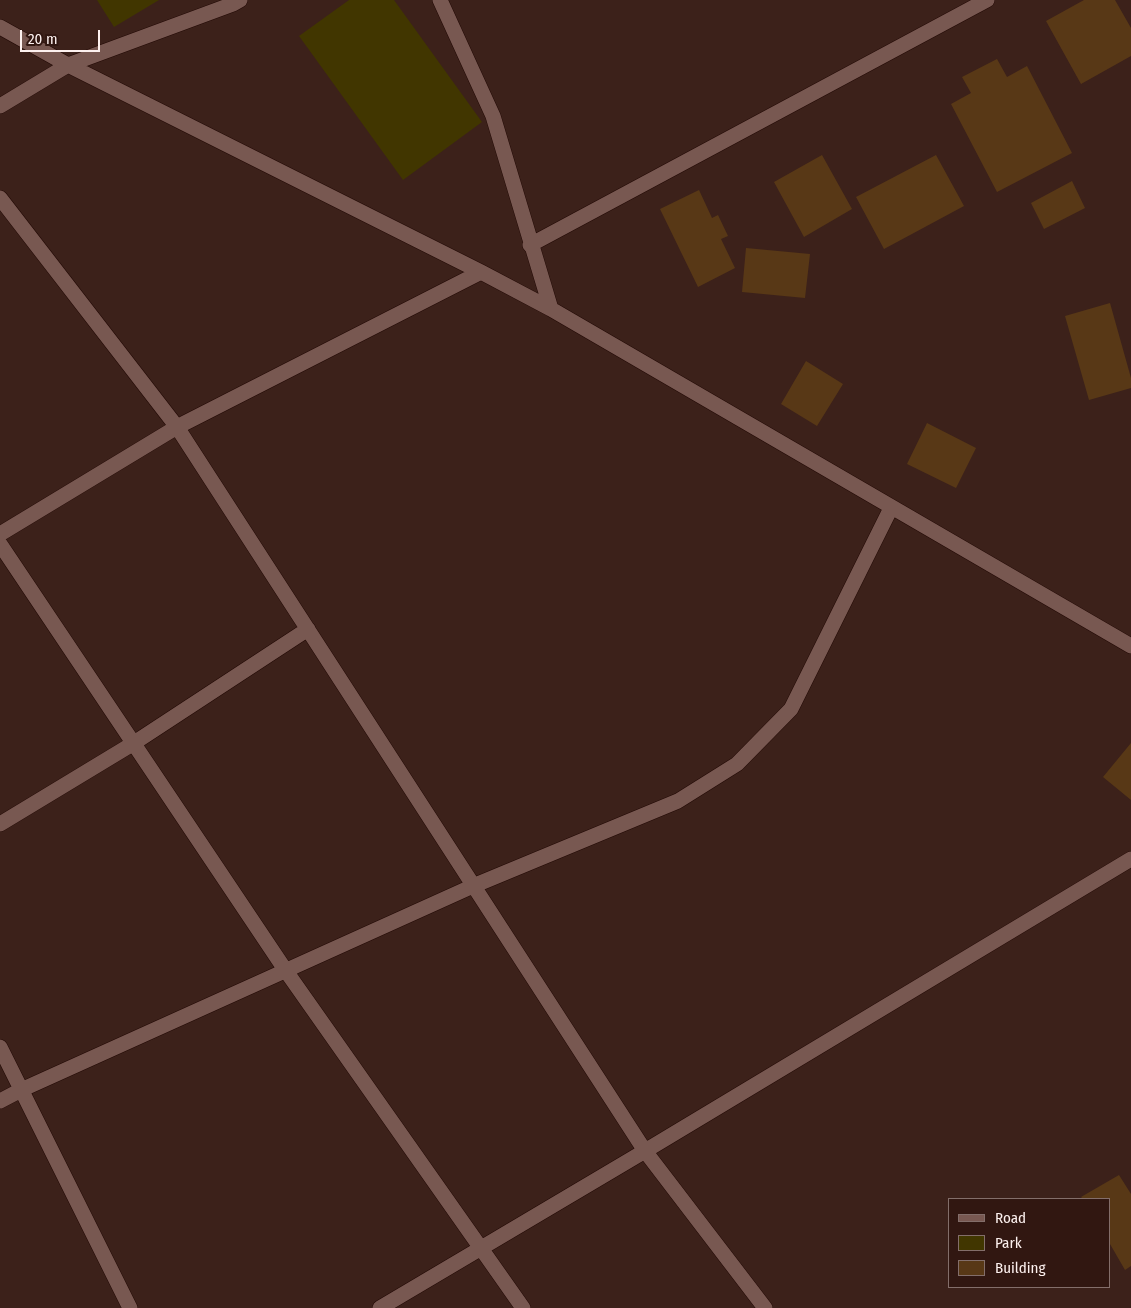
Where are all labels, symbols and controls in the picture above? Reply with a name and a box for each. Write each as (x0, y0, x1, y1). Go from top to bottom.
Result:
scale bar (22, 20, 102, 52)
text: 20 m (28, 30, 58, 48)
legend (948, 1198, 1111, 1288)
text: Road (995, 1209, 1026, 1227)
text: Park (995, 1234, 1022, 1252)
text: Building (995, 1259, 1046, 1277)

